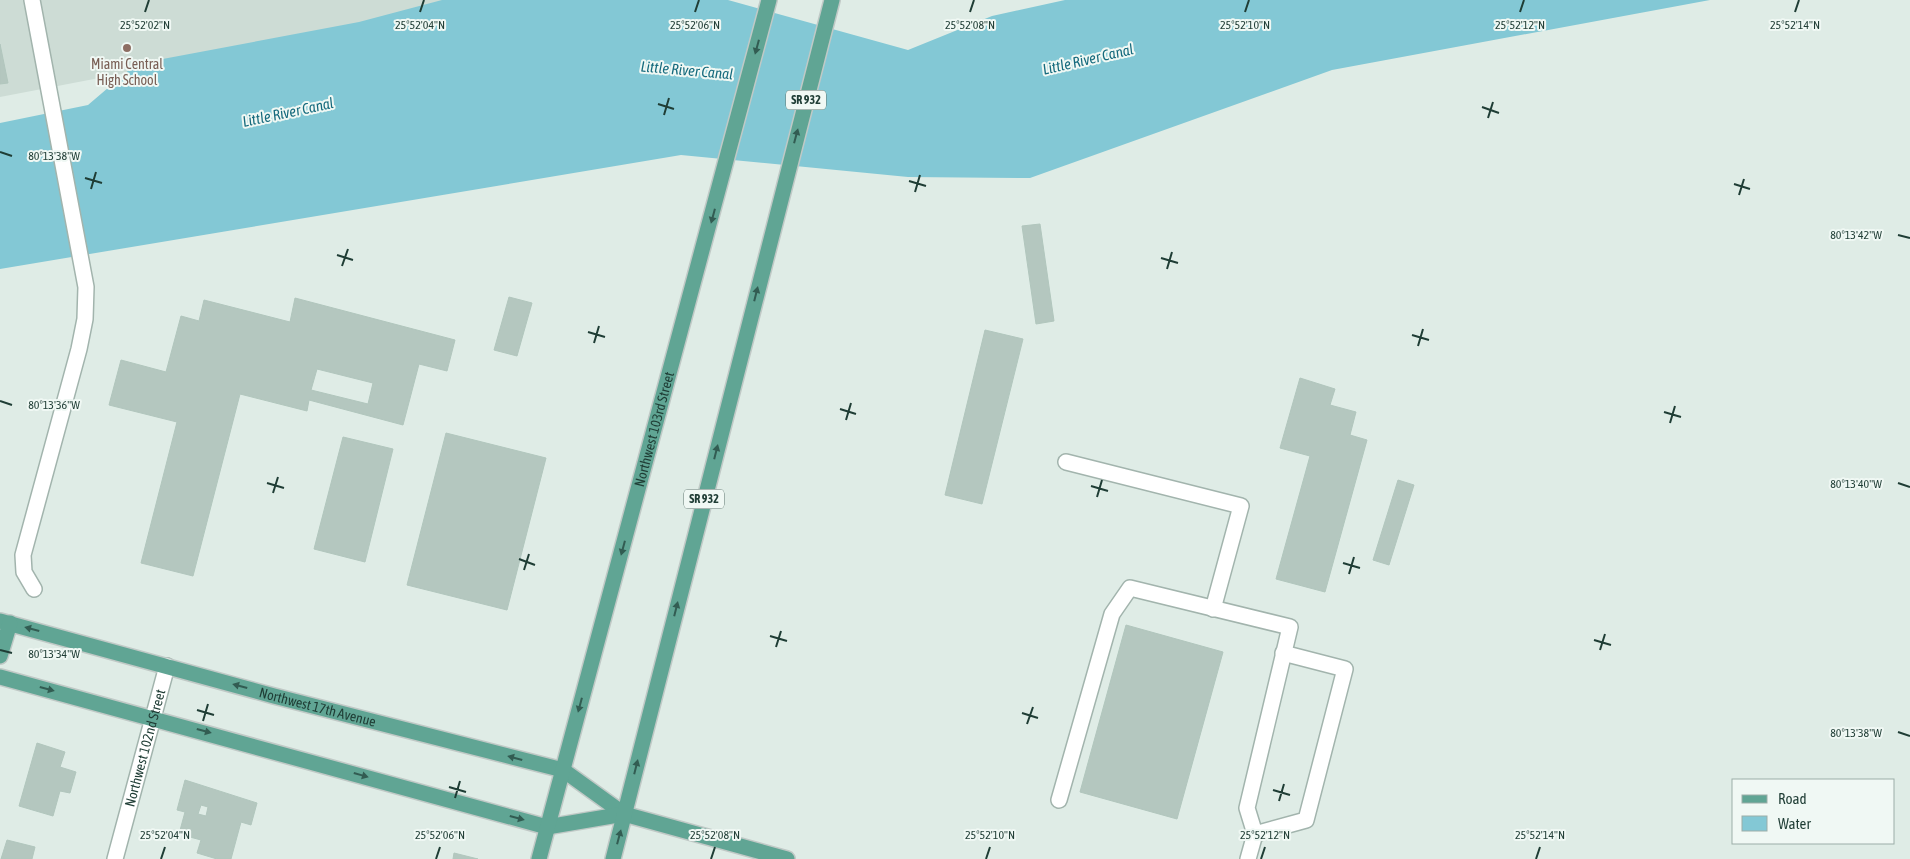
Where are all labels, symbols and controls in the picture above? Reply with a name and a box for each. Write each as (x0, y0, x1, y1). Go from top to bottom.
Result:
text: 25°52'02"N (120, 18, 170, 32)
text: 25°52'04"N (395, 18, 445, 32)
text: 25°52'06"N (670, 18, 720, 32)
text: 25°52'08"N (945, 18, 995, 32)
text: 25°52'10"N (1220, 18, 1270, 32)
text: 25°52'12"N (1495, 18, 1545, 32)
text: 25°52'14"N (1770, 18, 1820, 32)
one-way arrow (753, 40, 761, 55)
water label: Little River Canal (1041, 40, 1135, 78)
marker: Miami Central High School (121, 42, 133, 54)
place label: Miami Central High School (91, 56, 163, 88)
water label: Little River Canal (640, 57, 734, 83)
road number: SR 932 (786, 90, 826, 110)
water label: Little River Canal (241, 94, 335, 130)
one-way arrow (793, 129, 801, 144)
text: 80°13'38"W (28, 149, 80, 163)
one-way arrow (709, 208, 717, 223)
text: 80°13'42"W (1830, 228, 1882, 242)
one-way arrow (752, 287, 760, 302)
street label: Northwest 103rd Street (631, 370, 677, 488)
text: 80°13'36"W (28, 398, 80, 412)
one-way arrow (712, 444, 720, 459)
text: 80°13'40"W (1830, 477, 1882, 491)
road number: SR 932 (684, 489, 724, 508)
one-way arrow (618, 541, 626, 556)
one-way arrow (672, 602, 680, 617)
one-way arrow (25, 625, 40, 633)
text: 80°13'34"W (28, 647, 80, 661)
one-way arrow (232, 682, 247, 690)
street label: Northwest 17th Avenue (257, 684, 378, 730)
one-way arrow (40, 686, 55, 694)
street label: Northwest 102nd Street (121, 687, 168, 809)
one-way arrow (576, 698, 584, 713)
text: 80°13'38"W (1830, 726, 1882, 740)
one-way arrow (197, 728, 212, 736)
one-way arrow (508, 754, 523, 762)
one-way arrow (632, 759, 640, 775)
one-way arrow (353, 771, 368, 779)
legend (1732, 779, 1895, 844)
text: Road (1778, 790, 1807, 807)
one-way arrow (510, 815, 525, 823)
text: Water (1778, 815, 1811, 832)
text: 25°52'04"N (140, 828, 190, 842)
text: 25°52'06"N (415, 828, 465, 842)
text: 25°52'08"N (690, 828, 740, 842)
text: 25°52'10"N (965, 828, 1015, 842)
text: 25°52'12"N (1240, 828, 1290, 842)
text: 25°52'14"N (1515, 828, 1565, 842)
one-way arrow (615, 829, 623, 844)

